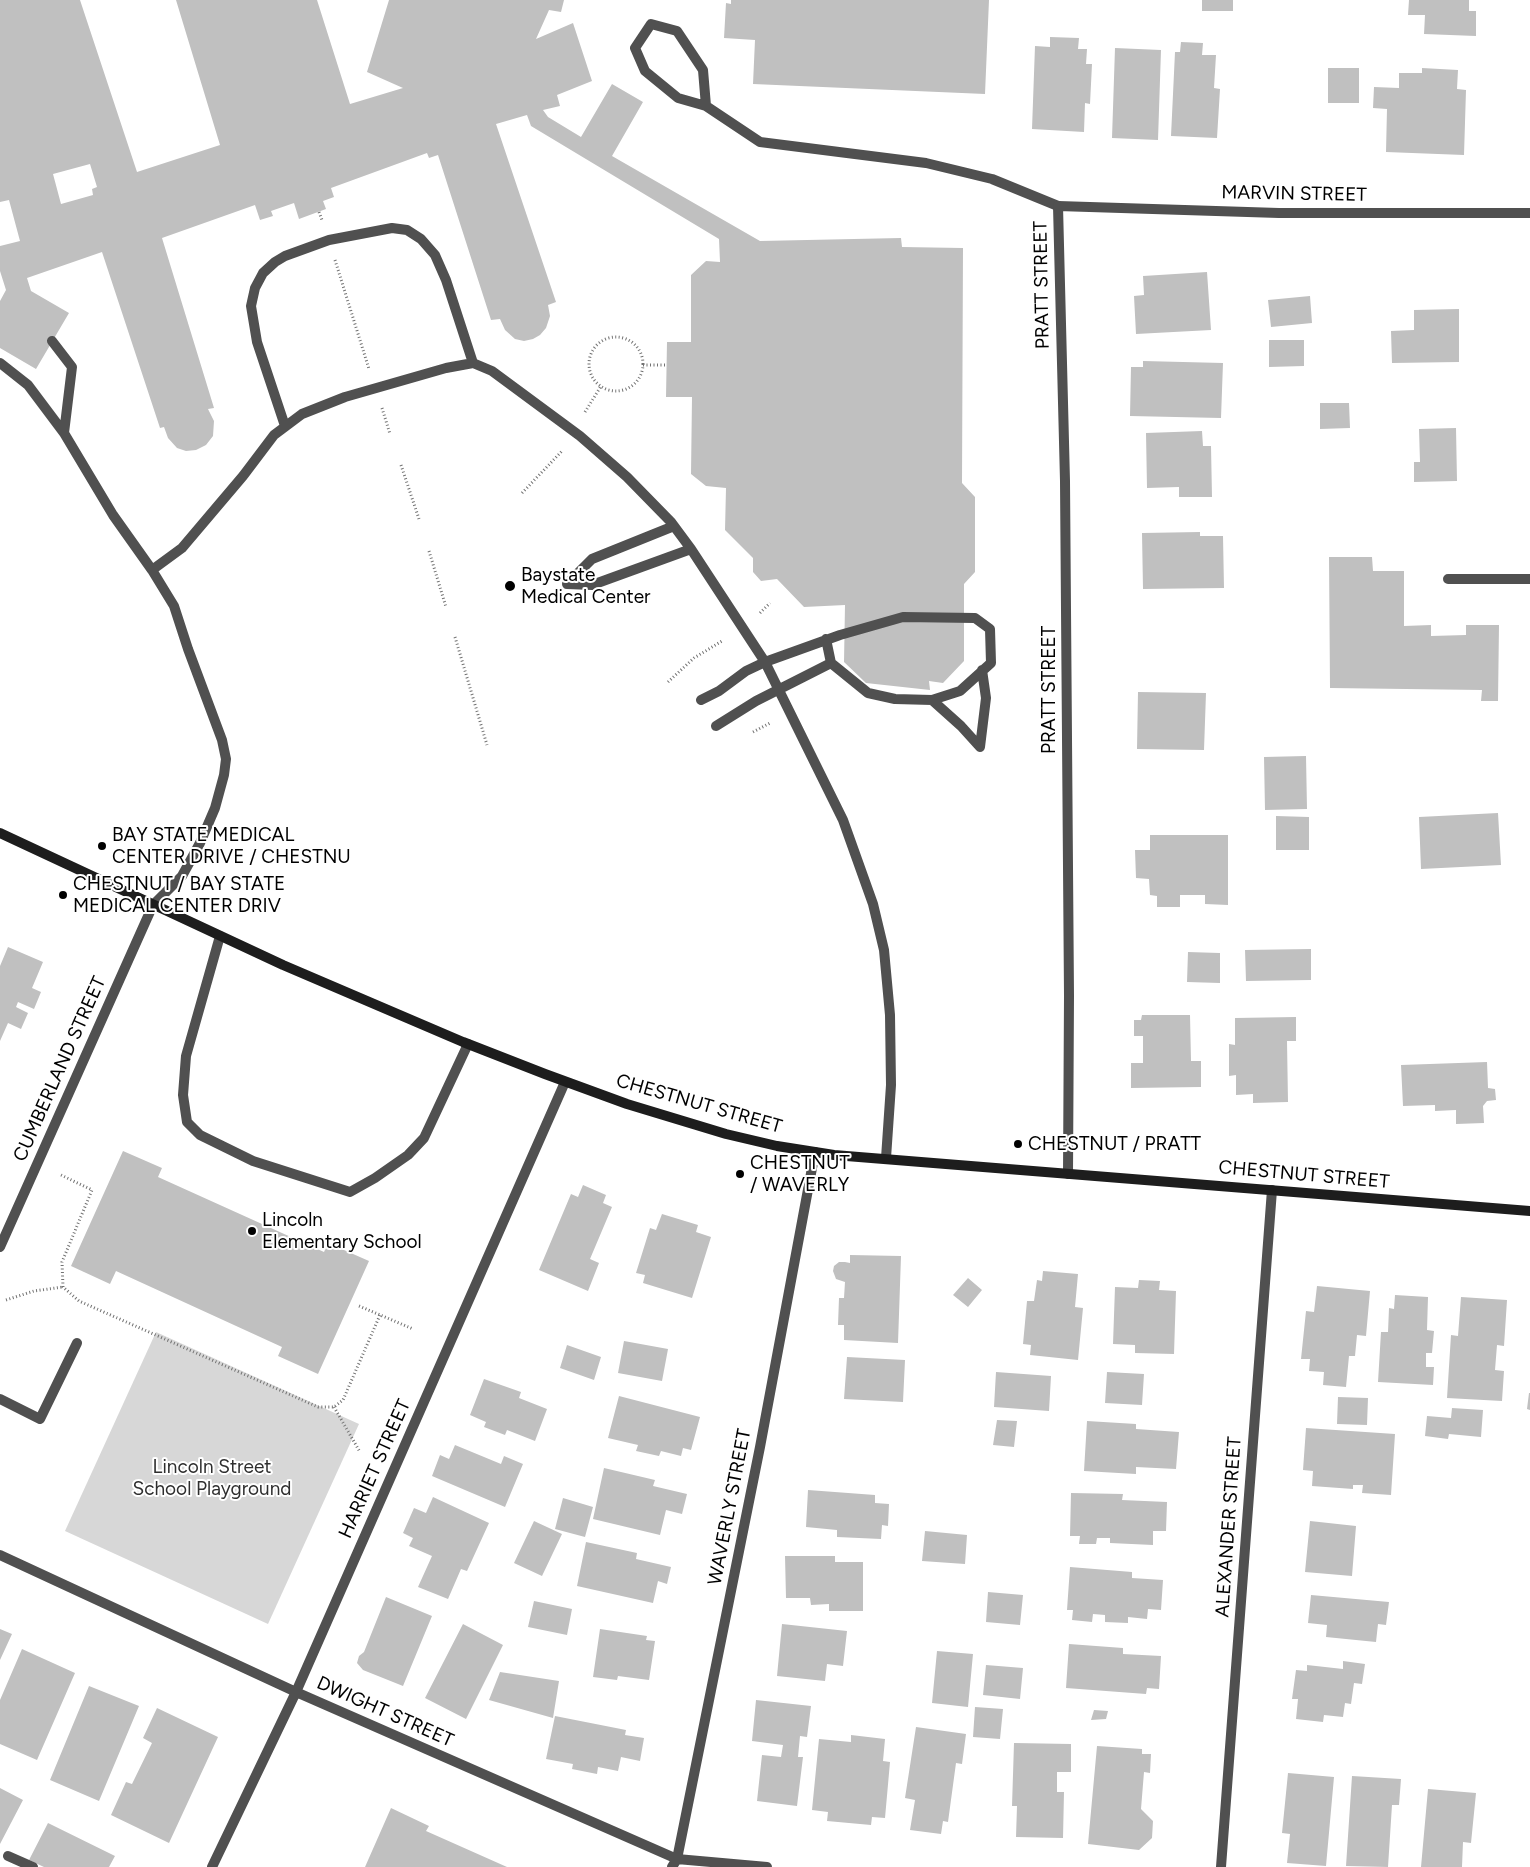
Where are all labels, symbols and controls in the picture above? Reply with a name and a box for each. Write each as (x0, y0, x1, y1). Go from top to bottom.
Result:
street label: MARVIN STREET (1221, 181, 1367, 207)
street label: PRATT STREET (1029, 221, 1055, 349)
place label: Baystate Medical Center (521, 564, 650, 608)
marker: Baystate Medical Center (503, 579, 517, 593)
street label: PRATT STREET (1038, 626, 1060, 754)
place label: BAY STATE MEDICAL CENTER DRIVE / CHESTNU (112, 824, 351, 868)
marker: BAY STATE MEDICAL CENTER DRIVE / CHESTNU (96, 840, 108, 852)
place label: CHESTNUT / BAY STATE MEDICAL CENTER DRIV (73, 873, 285, 917)
marker: CHESTNUT / BAY STATE MEDICAL CENTER DRIV (57, 889, 69, 901)
street label: CUMBERLAND STREET (9, 973, 111, 1165)
street label: CHESTNUT STREET (613, 1069, 785, 1139)
place label: CHESTNUT / PRATT (1028, 1133, 1201, 1155)
marker: CHESTNUT / PRATT (1012, 1138, 1024, 1150)
place label: CHESTNUT / WAVERLY (750, 1152, 850, 1196)
street label: CHESTNUT STREET (1218, 1156, 1390, 1194)
marker: CHESTNUT / WAVERLY (734, 1168, 746, 1180)
place label: Lincoln Elementary School (262, 1209, 422, 1253)
marker: Lincoln Elementary School (246, 1225, 258, 1237)
street label: HARRIET STREET (334, 1396, 416, 1542)
street label: WAVERLY STREET (704, 1427, 756, 1587)
street label: ALEXANDER STREET (1211, 1436, 1247, 1618)
park label: Lincoln Street School Playground (133, 1456, 291, 1500)
street label: DWIGHT STREET (313, 1672, 457, 1752)

